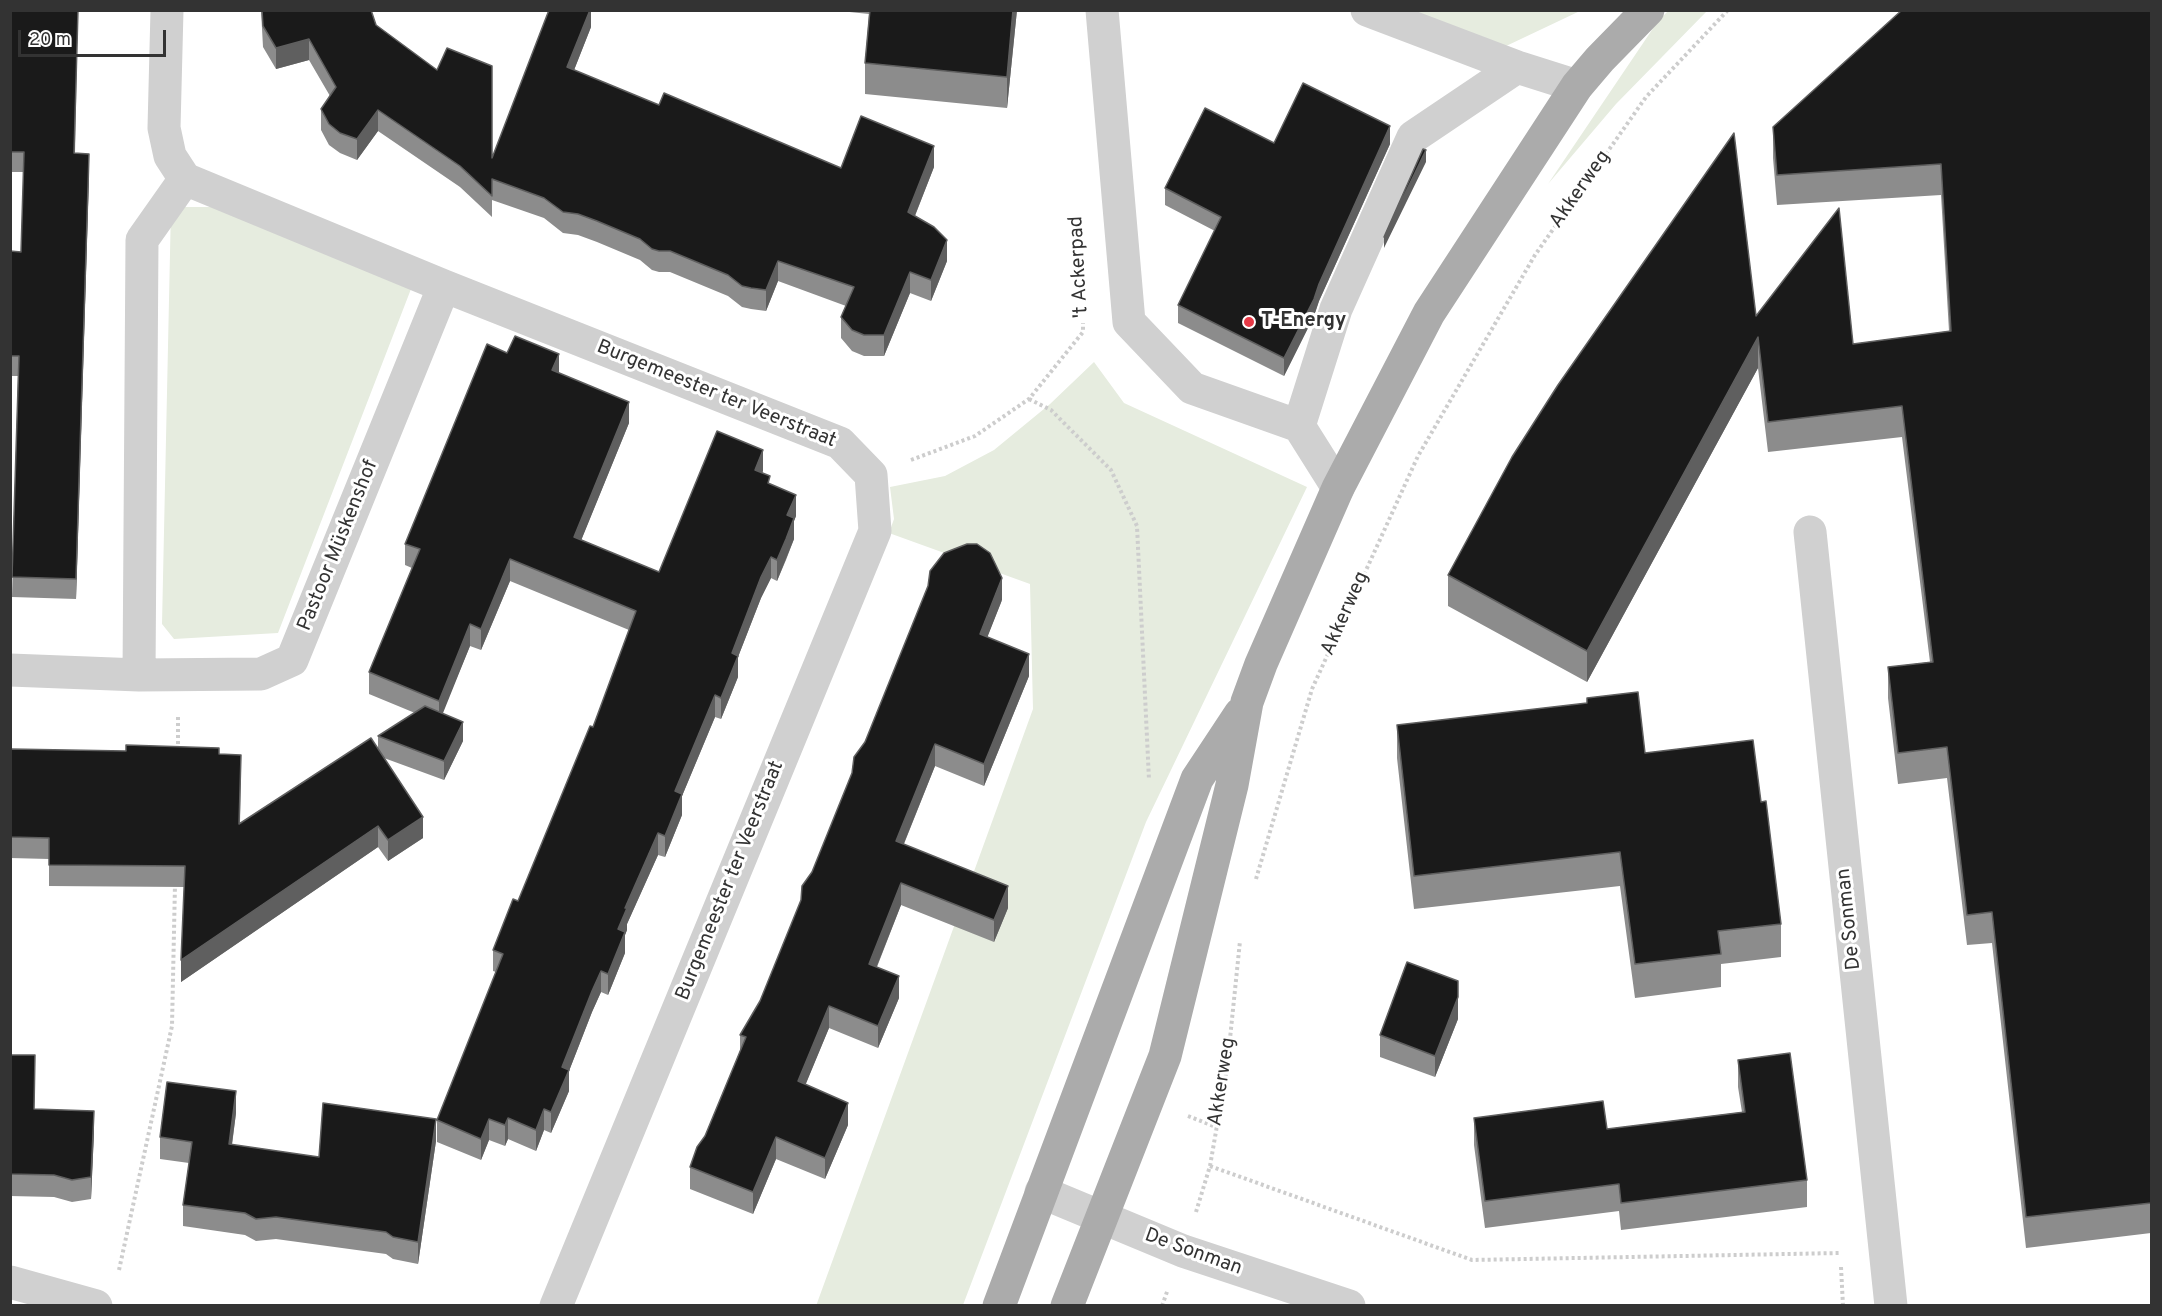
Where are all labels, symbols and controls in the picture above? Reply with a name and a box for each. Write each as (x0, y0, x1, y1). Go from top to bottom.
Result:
scale bar (21, 18, 170, 56)
text: 20 m (29, 29, 71, 52)
street label: Akkerweg (1546, 146, 1616, 234)
street label: 't Ackerpad (1065, 215, 1095, 319)
place label: T-Energy (1261, 310, 1346, 334)
marker: T-Energy (1242, 315, 1256, 329)
street label: Burgemeester ter Veerstraat (593, 336, 839, 454)
street label: Pastoor Müskenshof (294, 457, 384, 635)
street label: Akkerweg (1317, 568, 1375, 660)
street label: Burgemeester ter Veerstraat (672, 758, 790, 1004)
street label: De Sonman (1833, 867, 1867, 971)
street label: Akkerweg (1204, 1036, 1242, 1128)
street label: De Sonman (1141, 1224, 1245, 1282)

